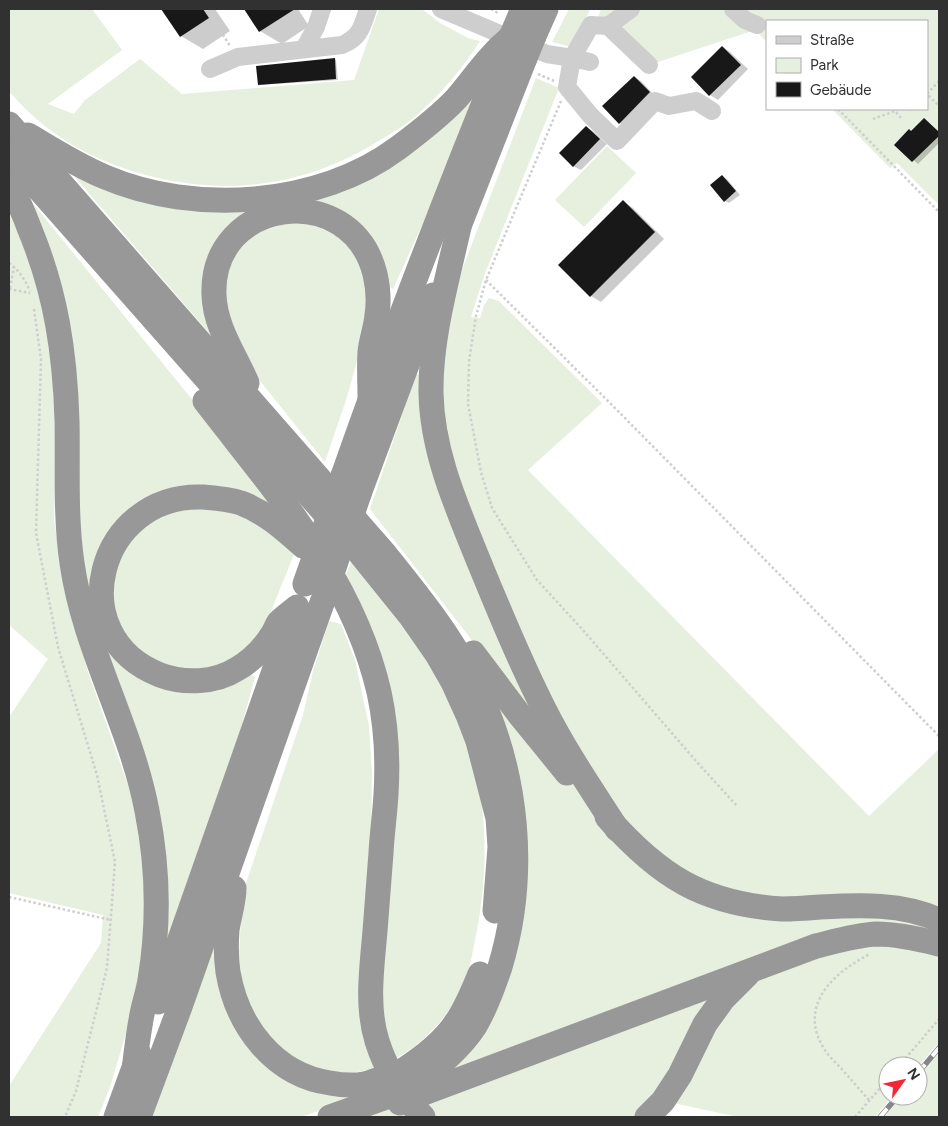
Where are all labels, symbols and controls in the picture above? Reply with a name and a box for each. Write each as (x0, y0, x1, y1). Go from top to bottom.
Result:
legend (766, 20, 928, 110)
text: Straße (810, 31, 854, 49)
text: Park (810, 56, 839, 74)
text: Gebäude (810, 81, 871, 99)
north arrow (878, 1056, 928, 1106)
text: N (903, 1065, 924, 1083)

